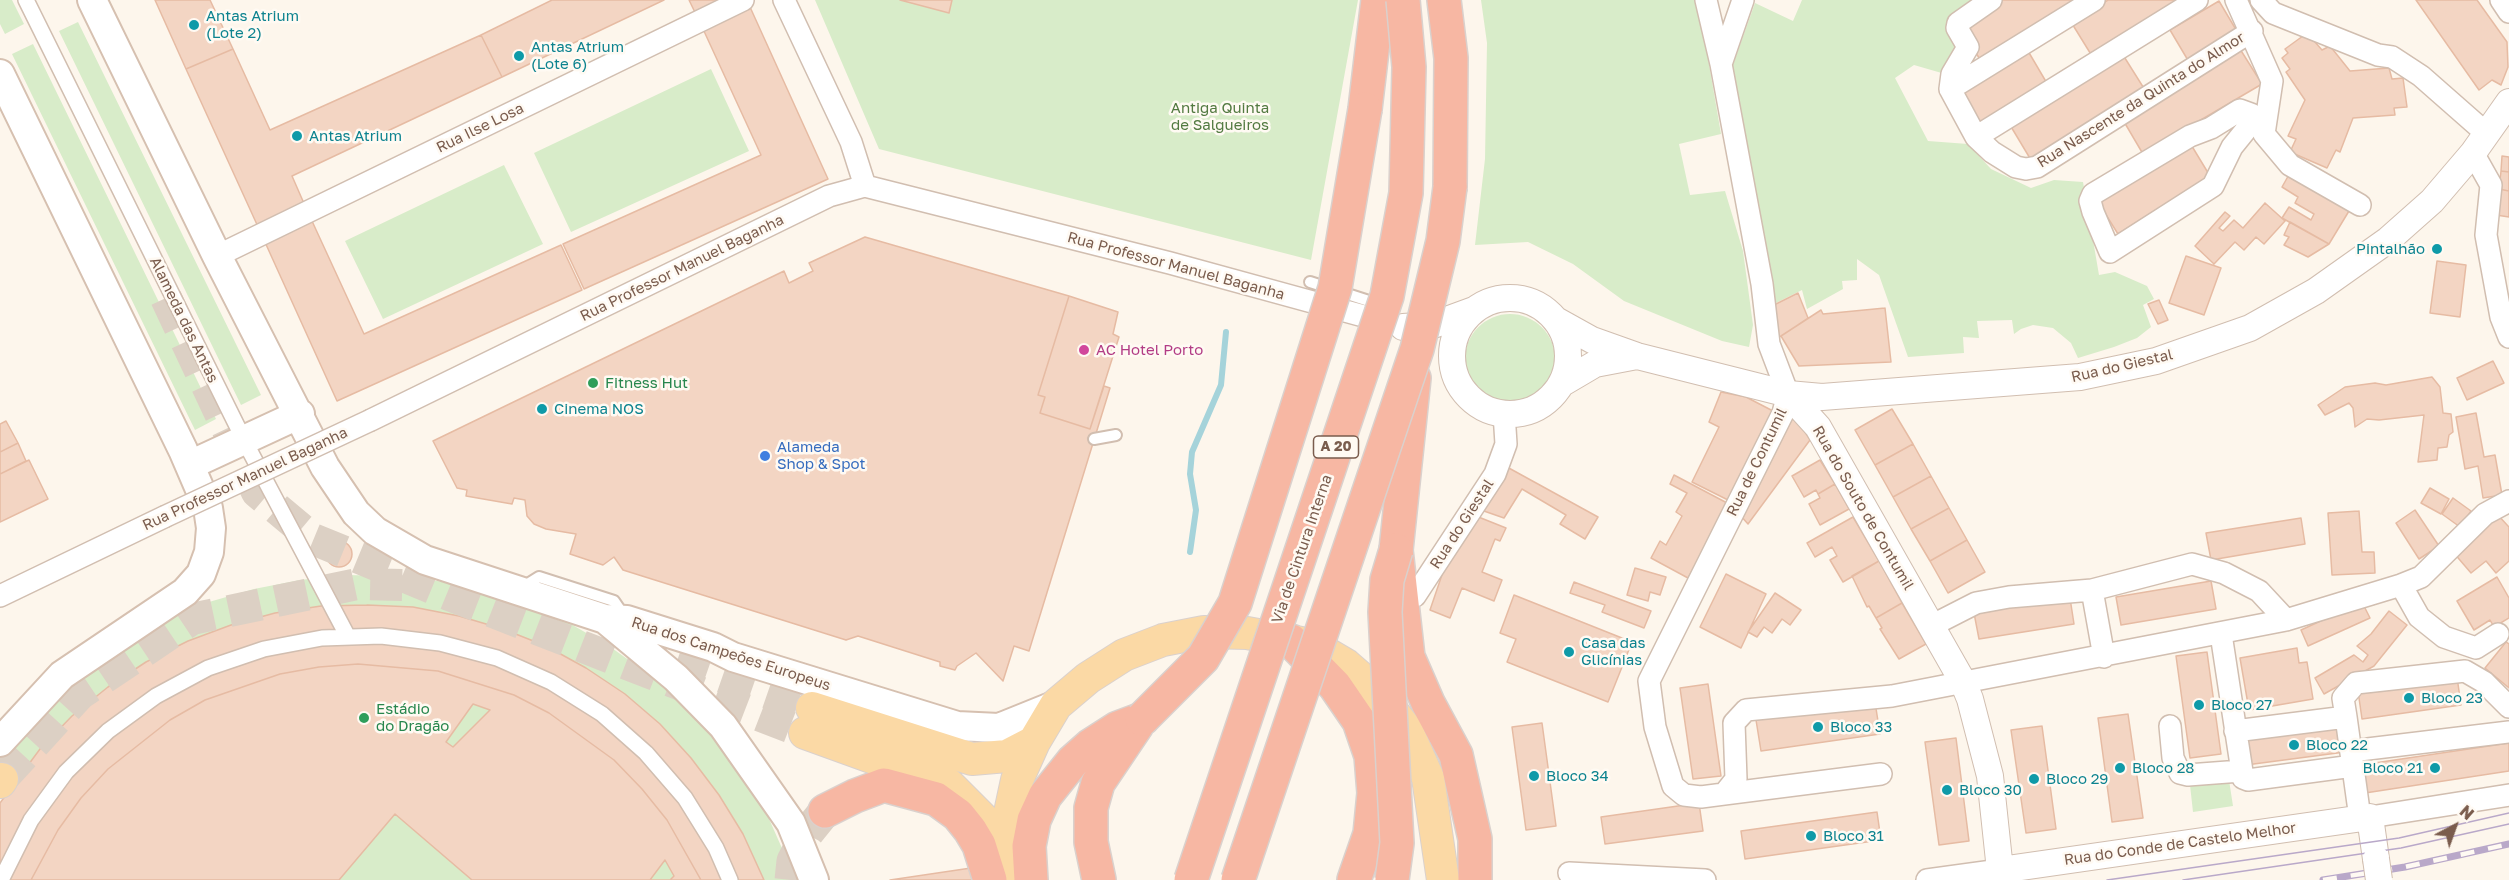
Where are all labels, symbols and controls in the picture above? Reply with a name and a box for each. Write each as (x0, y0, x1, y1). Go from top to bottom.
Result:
place label: Antas Atrium (Lote 2) (206, 7, 299, 42)
marker: Antas Atrium (Lote 2) (187, 18, 201, 32)
street label: Rua Nascente da Quinta do Almor (2034, 29, 2248, 171)
place label: Antas Atrium (Lote 6) (531, 38, 624, 73)
marker: Antas Atrium (Lote 6) (512, 49, 526, 63)
street label: Rua Ilse Losa (433, 99, 527, 157)
park label: Antiga Quinta de Salgueiros (1171, 99, 1269, 134)
place label: Antas Atrium (309, 127, 402, 145)
marker: Antas Atrium (290, 129, 304, 143)
street label: Rua Professor Manuel Baganha (577, 211, 787, 325)
street label: Rua Professor Manuel Baganha (1065, 228, 1287, 304)
place label: Pintalhão (2356, 240, 2425, 258)
marker: Pintalhão (2430, 242, 2444, 256)
street label: Alameda das Antas (146, 254, 222, 386)
place label: AC Hotel Porto (1096, 341, 1203, 359)
marker: AC Hotel Porto (1077, 343, 1091, 357)
street label: Rua do Giestal (2069, 346, 2175, 386)
place label: Fitness Hut (605, 374, 688, 392)
marker: Fitness Hut (586, 376, 600, 390)
place label: Cinema NOS (554, 400, 644, 418)
marker: Cinema NOS (535, 402, 549, 416)
street label: Rua de Contumil (1723, 405, 1791, 519)
street label: Rua Professor Manuel Baganha (140, 423, 350, 535)
street label: Rua do Souto de Contumil (1809, 423, 1917, 593)
road number: A 20 (1314, 436, 1358, 458)
place label: Alameda Shop & Spot (777, 438, 865, 473)
marker: Alameda Shop & Spot (758, 449, 772, 463)
street label: Via de Cintura Interna (1268, 472, 1336, 626)
street label: Rua do Giestal (1426, 476, 1498, 572)
street label: Rua dos Campeões Europeus (629, 613, 833, 695)
place label: Casa das Glicínias (1581, 634, 1645, 669)
marker: Casa das Glicínias (1562, 645, 1576, 659)
place label: Bloco 23 (2421, 689, 2483, 707)
marker: Bloco 23 (2402, 691, 2416, 705)
place label: Bloco 27 (2211, 696, 2272, 714)
marker: Bloco 27 (2192, 698, 2206, 712)
place label: Estádio do Dragão (376, 700, 449, 735)
marker: Estádio do Dragão (357, 711, 371, 725)
place label: Bloco 33 (1830, 718, 1892, 736)
marker: Bloco 33 (1811, 720, 1825, 734)
place label: Bloco 22 (2306, 736, 2368, 754)
marker: Bloco 22 (2287, 738, 2301, 752)
place label: Bloco 28 (2132, 759, 2194, 777)
place label: Bloco 21 (2362, 759, 2423, 777)
marker: Bloco 28 (2113, 761, 2127, 775)
marker: Bloco 21 (2428, 761, 2442, 775)
place label: Bloco 34 (1546, 767, 1609, 785)
marker: Bloco 34 (1527, 769, 1541, 783)
place label: Bloco 29 (2046, 770, 2108, 788)
marker: Bloco 29 (2027, 772, 2041, 786)
place label: Bloco 30 (1959, 781, 2022, 799)
marker: Bloco 30 (1940, 783, 1954, 797)
north arrow (2425, 796, 2485, 856)
text: N (2456, 801, 2478, 824)
street label: Rua do Conde de Castelo Melhor (2063, 819, 2297, 869)
place label: Bloco 31 (1823, 827, 1884, 845)
marker: Bloco 31 (1804, 829, 1818, 843)

